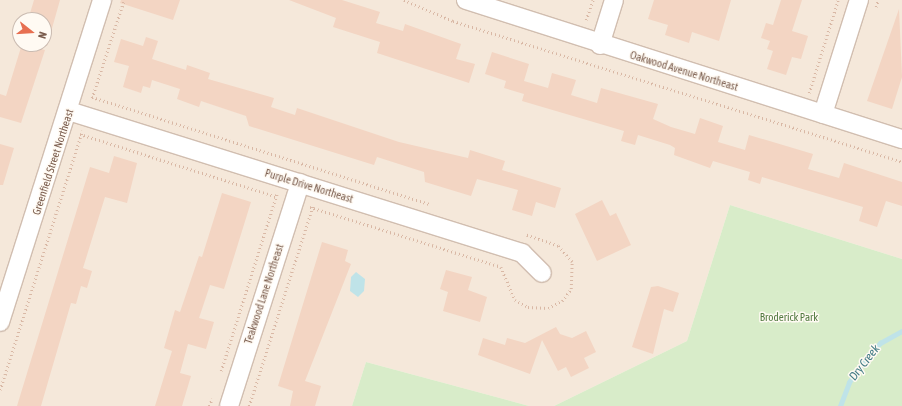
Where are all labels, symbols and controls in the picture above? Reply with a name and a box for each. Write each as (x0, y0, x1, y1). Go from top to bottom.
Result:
north arrow (12, 12, 52, 52)
text: N (36, 30, 49, 40)
street label: Oakwood Avenue Northeast (628, 48, 740, 94)
street label: Greenfield Street Northeast (30, 107, 76, 217)
street label: Purple Drive Northeast (263, 166, 355, 206)
street label: Teakwood Lane Northeast (242, 242, 286, 346)
park label: Broderick Park (760, 310, 818, 324)
water label: Dry Creek (847, 342, 883, 384)

